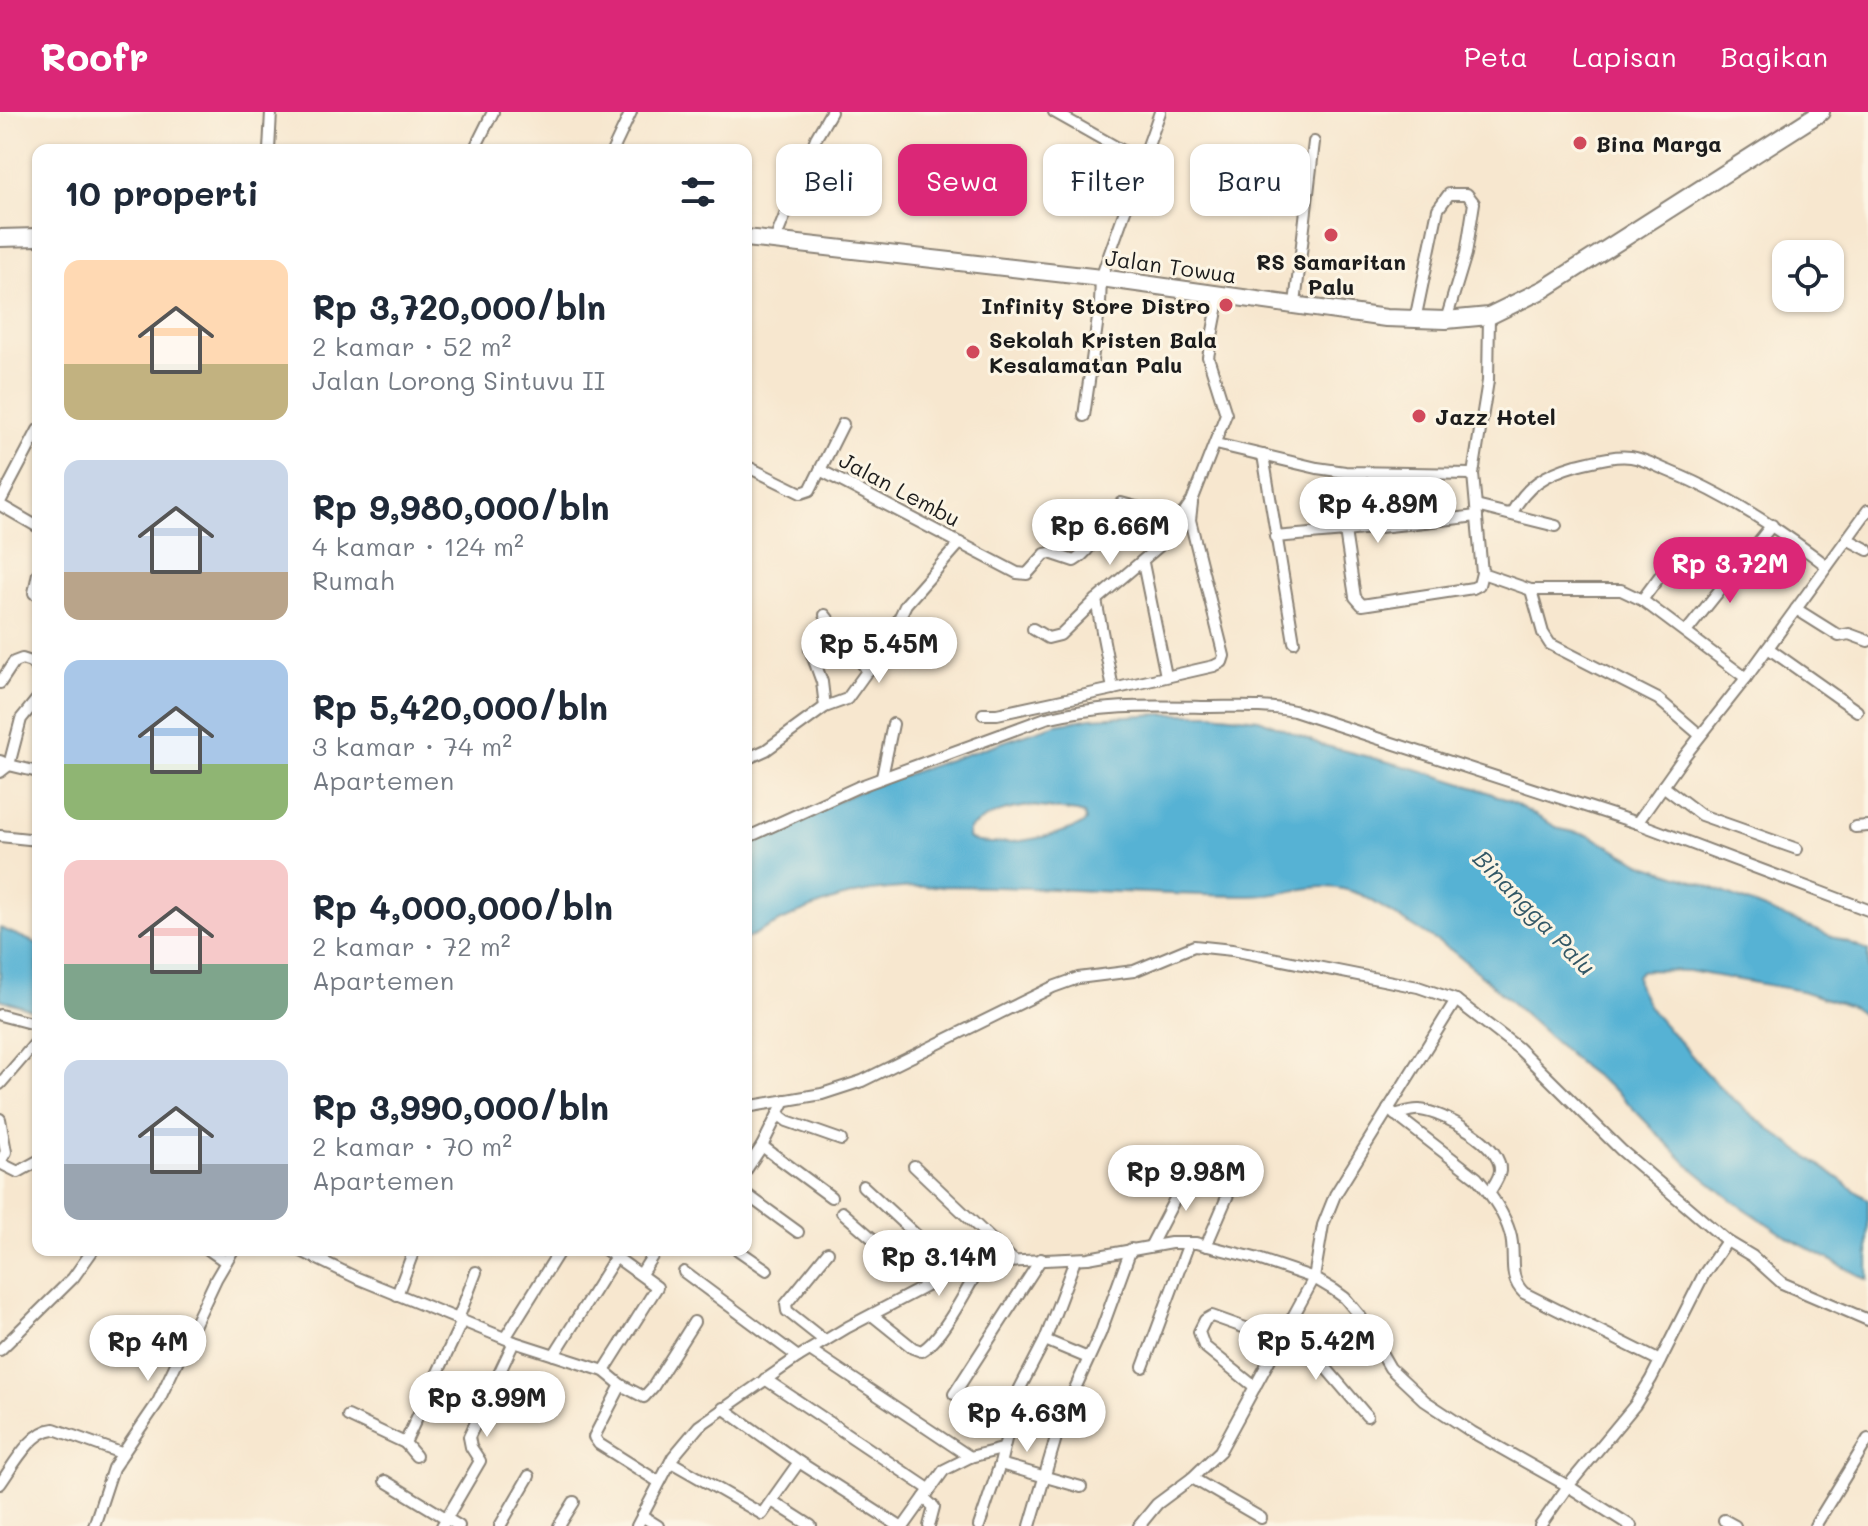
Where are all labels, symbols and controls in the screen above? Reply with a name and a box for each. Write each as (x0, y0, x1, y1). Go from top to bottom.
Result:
text: Roofr (40, 31, 149, 81)
text: Peta (1464, 38, 1528, 74)
text: Lapisan (1572, 38, 1677, 74)
text: Bagikan (1721, 38, 1828, 74)
place label: Bina Marga (1596, 129, 1722, 158)
marker: Bina Marga (1571, 134, 1589, 152)
chip: Beli (776, 144, 882, 216)
chip: Sewa (898, 144, 1027, 216)
chip: Filter (1043, 144, 1174, 216)
chip: Baru (1190, 144, 1310, 216)
text: 10 properti (64, 170, 259, 215)
icon: filters (676, 170, 720, 214)
marker: RS Samaritan Palu (1322, 226, 1340, 244)
map controls (1772, 240, 1844, 312)
button: locate (1772, 240, 1844, 312)
street label: Jalan Towua (1103, 242, 1239, 290)
place label: RS Samaritan Palu (1256, 247, 1406, 301)
text: Rp 3,720,000/bln (312, 284, 606, 329)
place label: Infinity Store Distro (981, 291, 1210, 320)
icon: home (128, 292, 224, 388)
marker: Infinity Store Distro (1217, 296, 1235, 314)
place label: Sekolah Kristen Bala Kesalamatan Palu (989, 325, 1217, 379)
text: 2 kamar · 52 m² (312, 329, 511, 363)
marker: Sekolah Kristen Bala Kesalamatan Palu (964, 343, 982, 361)
text: Jalan Lorong Sintuvu II (312, 363, 605, 397)
place label: Jazz Hotel (1435, 402, 1556, 431)
marker: Jazz Hotel (1410, 407, 1428, 425)
street label: Jalan Lembu (834, 445, 966, 533)
pin: Rp 4.89M (1295, 477, 1461, 545)
text: Rp 9,980,000/bln (312, 484, 610, 529)
text: Rp 4.89M (1317, 486, 1439, 520)
icon: home (128, 492, 224, 588)
pin: Rp 6.66M (1027, 499, 1193, 567)
text: Rp 6.66M (1050, 508, 1170, 542)
text: 4 kamar · 124 m² (312, 529, 524, 563)
pin: Rp 3.72M (1647, 537, 1813, 605)
text: Rp 3.72M (1671, 546, 1789, 580)
text: Rumah (312, 563, 394, 597)
pin: Rp 5.45M (796, 617, 962, 685)
text: Rp 5.45M (819, 626, 939, 660)
text: Rp 5,420,000/bln (312, 684, 608, 729)
icon: home (128, 692, 224, 788)
text: 3 kamar · 74 m² (312, 729, 512, 763)
text: Apartemen (312, 763, 454, 797)
water label: Binangga Palu (1467, 843, 1603, 981)
text: Rp 4,000,000/bln (312, 884, 613, 929)
icon: home (128, 892, 224, 988)
text: 2 kamar · 72 m² (312, 929, 511, 963)
text: Apartemen (312, 963, 454, 997)
text: Rp 3,990,000/bln (312, 1084, 609, 1129)
icon: home (128, 1092, 224, 1188)
text: 2 kamar · 70 m² (312, 1129, 512, 1163)
pin: Rp 9.98M (1103, 1145, 1269, 1213)
text: Rp 9.98M (1126, 1154, 1246, 1188)
text: Apartemen (312, 1163, 454, 1197)
pin: Rp 3.14M (856, 1230, 1022, 1298)
text: Rp 3.14M (881, 1239, 997, 1273)
pin: Rp 5.42M (1233, 1314, 1399, 1382)
pin: Rp 4M (92, 1315, 204, 1383)
text: Rp 5.42M (1257, 1323, 1375, 1357)
text: Rp 4M (107, 1324, 189, 1358)
pin: Rp 3.99M (404, 1371, 570, 1439)
text: Rp 3.99M (427, 1380, 547, 1414)
pin: Rp 4.63M (944, 1386, 1110, 1454)
text: Rp 4.63M (967, 1395, 1087, 1429)

